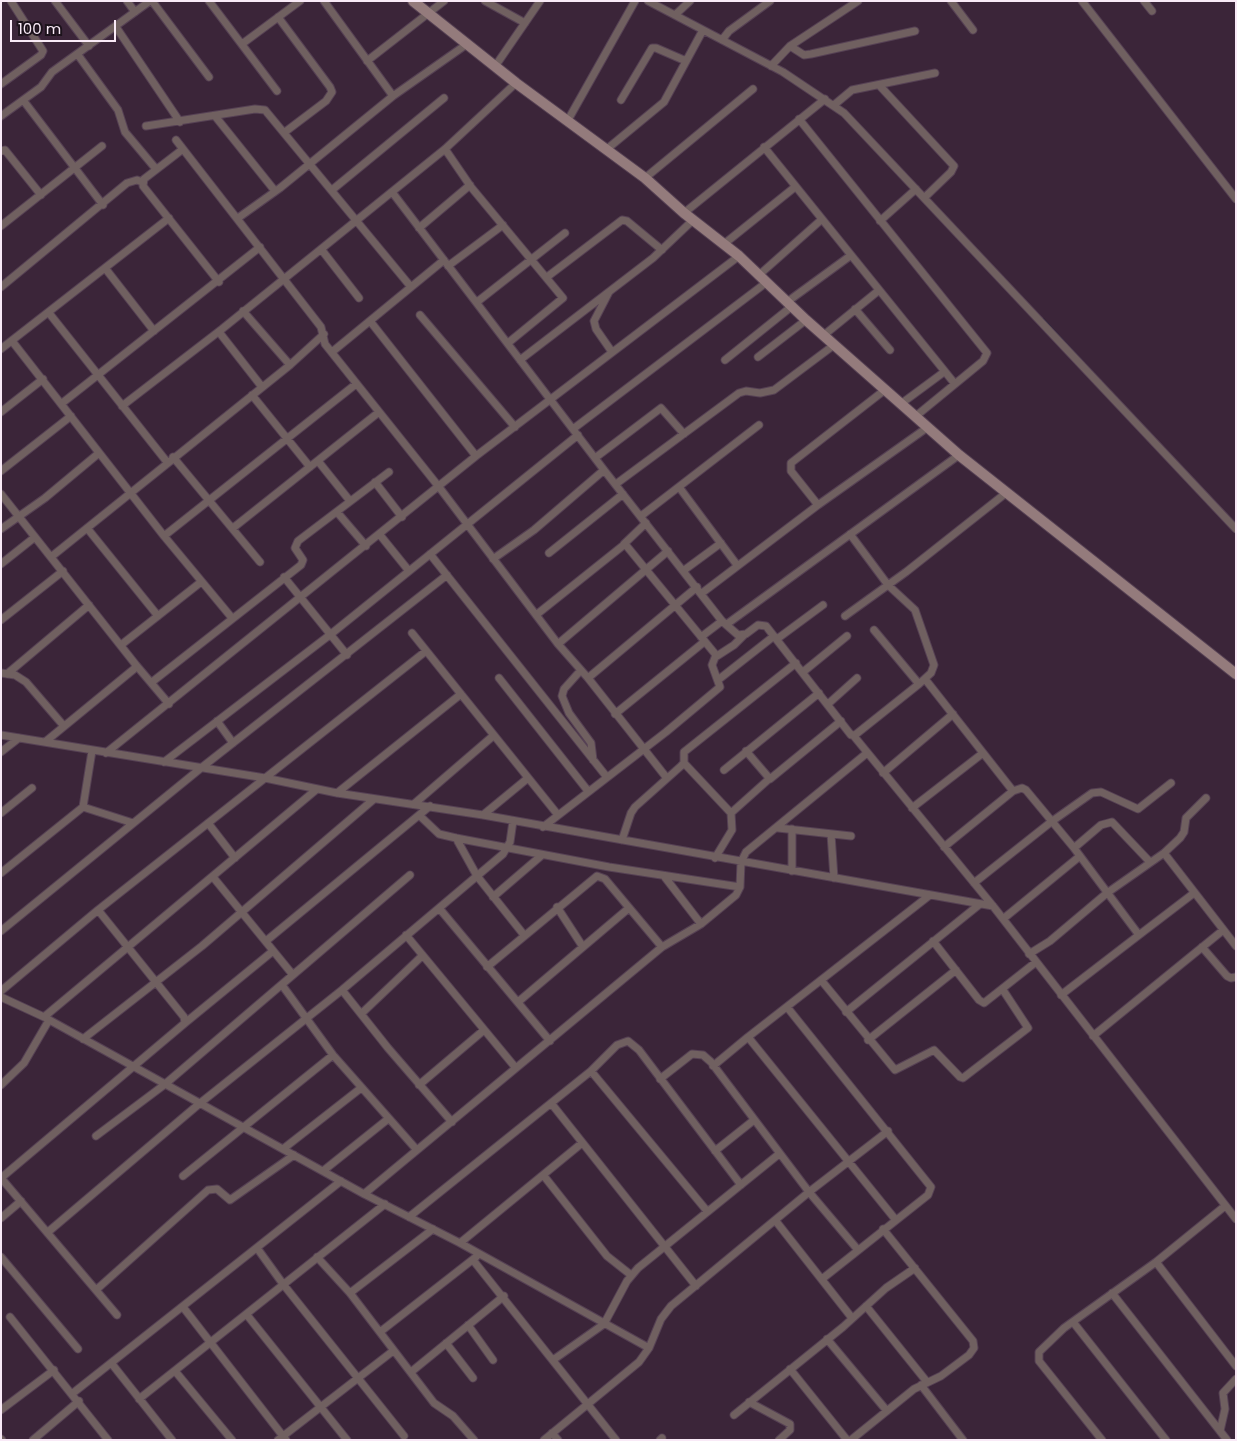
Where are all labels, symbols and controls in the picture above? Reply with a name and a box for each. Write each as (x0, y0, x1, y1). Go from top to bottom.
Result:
scale bar (12, 10, 119, 42)
text: 100 m (18, 18, 61, 39)

